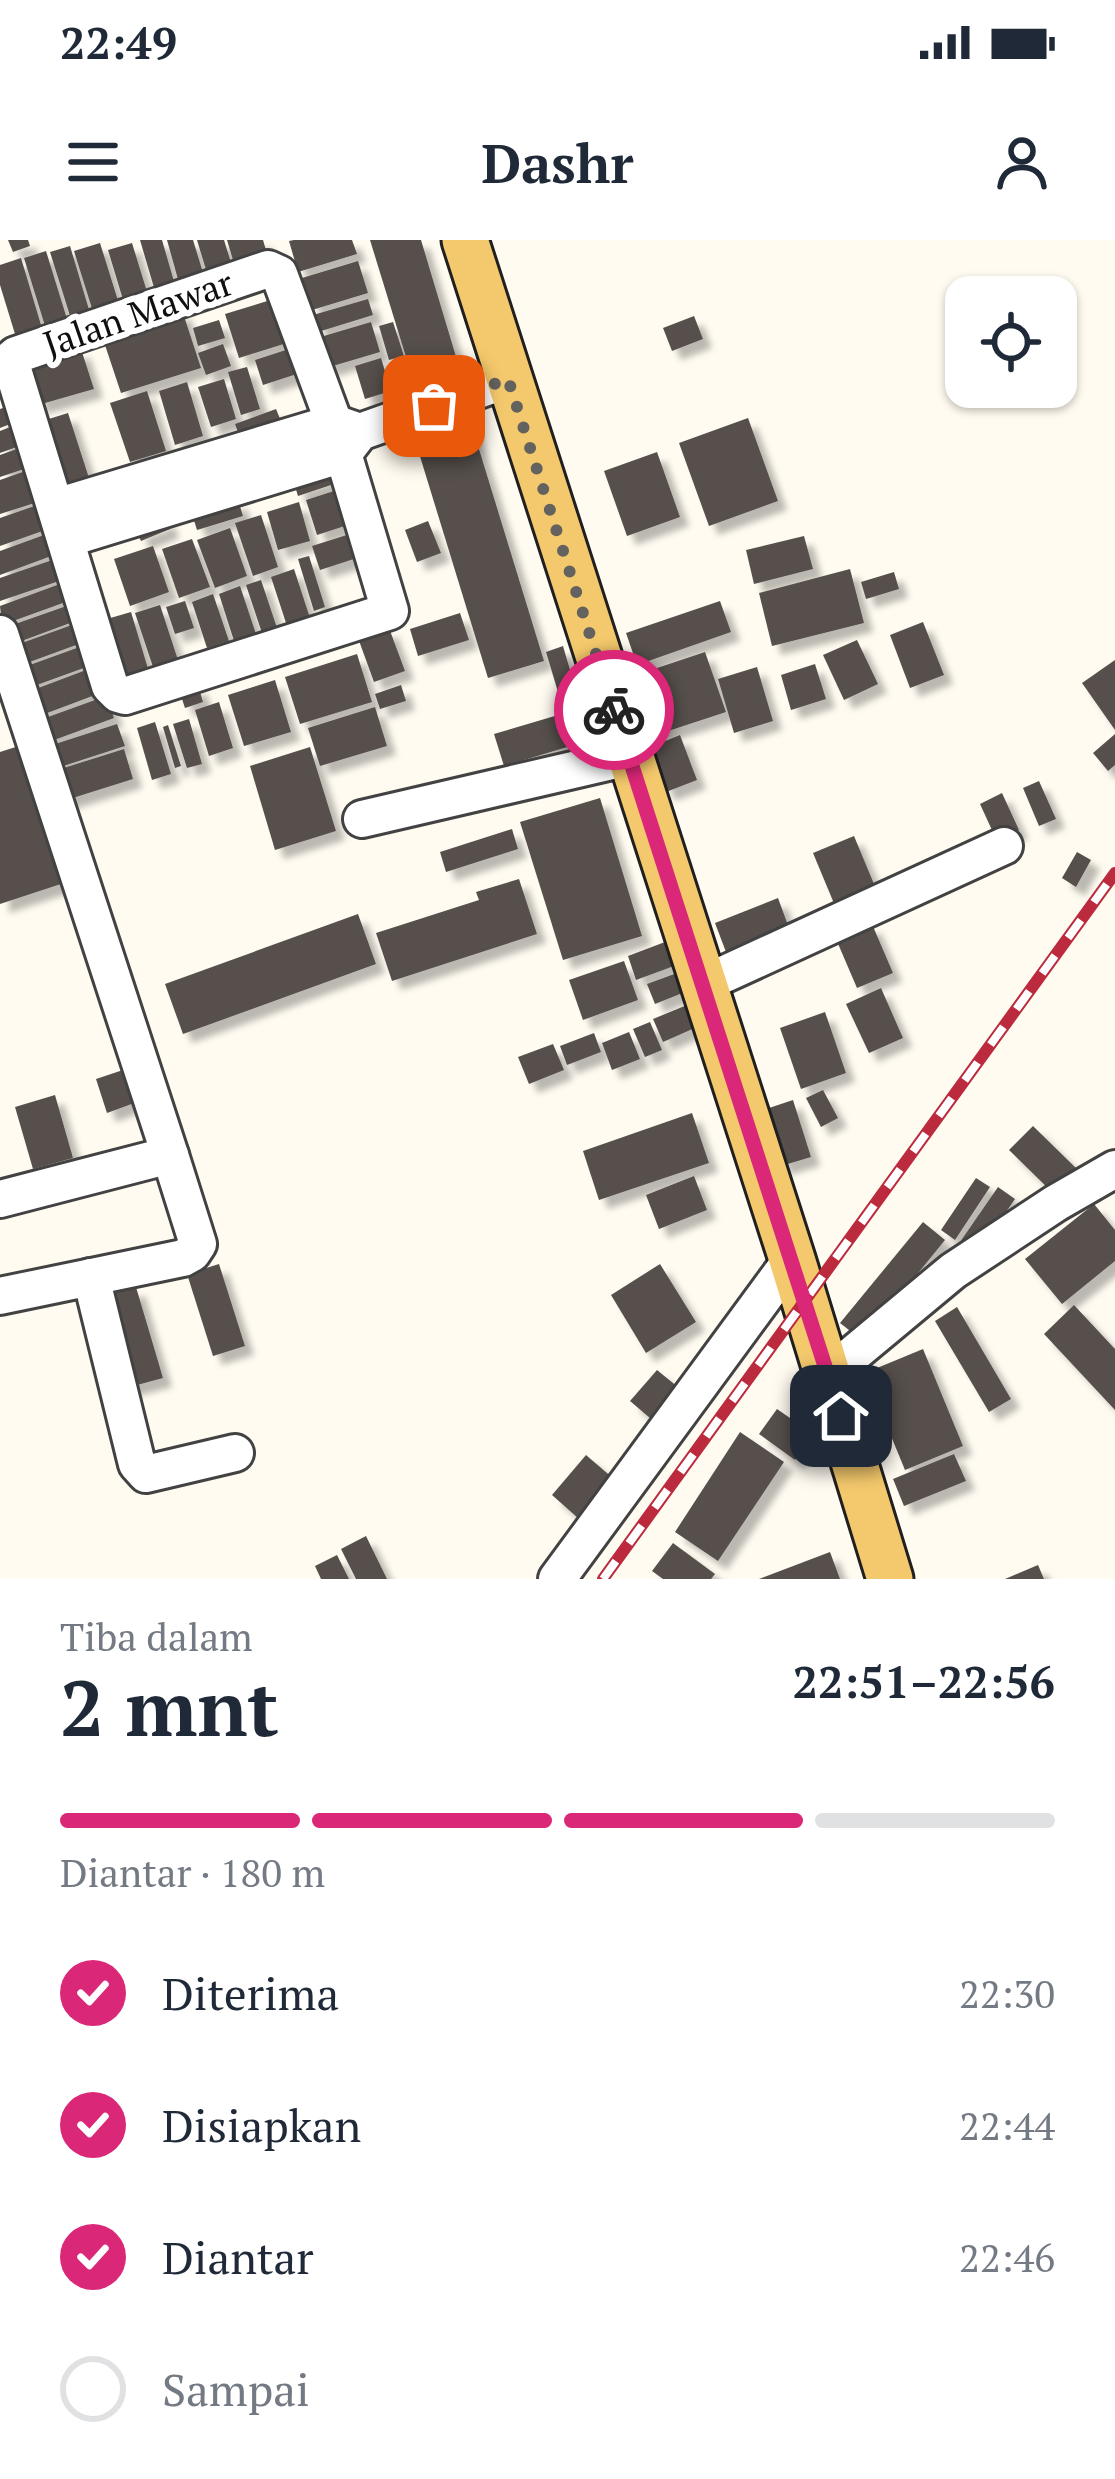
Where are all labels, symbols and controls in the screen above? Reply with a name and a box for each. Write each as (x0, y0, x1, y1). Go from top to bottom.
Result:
text: 22:49 (60, 12, 177, 72)
text: Dashr (481, 127, 634, 198)
icon: menu (60, 129, 126, 195)
icon: person (989, 129, 1055, 195)
street label: Jalan Mawar (37, 258, 239, 367)
map controls (945, 276, 1077, 408)
button: locate (945, 276, 1077, 408)
pin (383, 355, 485, 457)
icon: bag (401, 373, 467, 439)
courier (554, 650, 674, 770)
icon: bike (581, 677, 647, 743)
pin (790, 1365, 892, 1467)
icon: home (808, 1383, 874, 1449)
text: Tiba dalam (60, 1610, 253, 1662)
text: 22:51–22:56 (793, 1651, 1055, 1711)
text: 2 mnt (60, 1655, 279, 1758)
text: Diantar · 180 m (60, 1846, 325, 1898)
icon: check (60, 1960, 126, 2026)
text: Diterima (162, 1963, 339, 2023)
text: 22:30 (959, 1967, 1055, 2019)
icon: check (60, 2092, 126, 2158)
text: Disiapkan (162, 2095, 361, 2155)
text: 22:44 (959, 2099, 1055, 2151)
icon: check (60, 2224, 126, 2290)
text: Diantar (162, 2227, 314, 2287)
text: 22:46 (959, 2231, 1055, 2283)
text: Sampai (162, 2359, 309, 2419)

